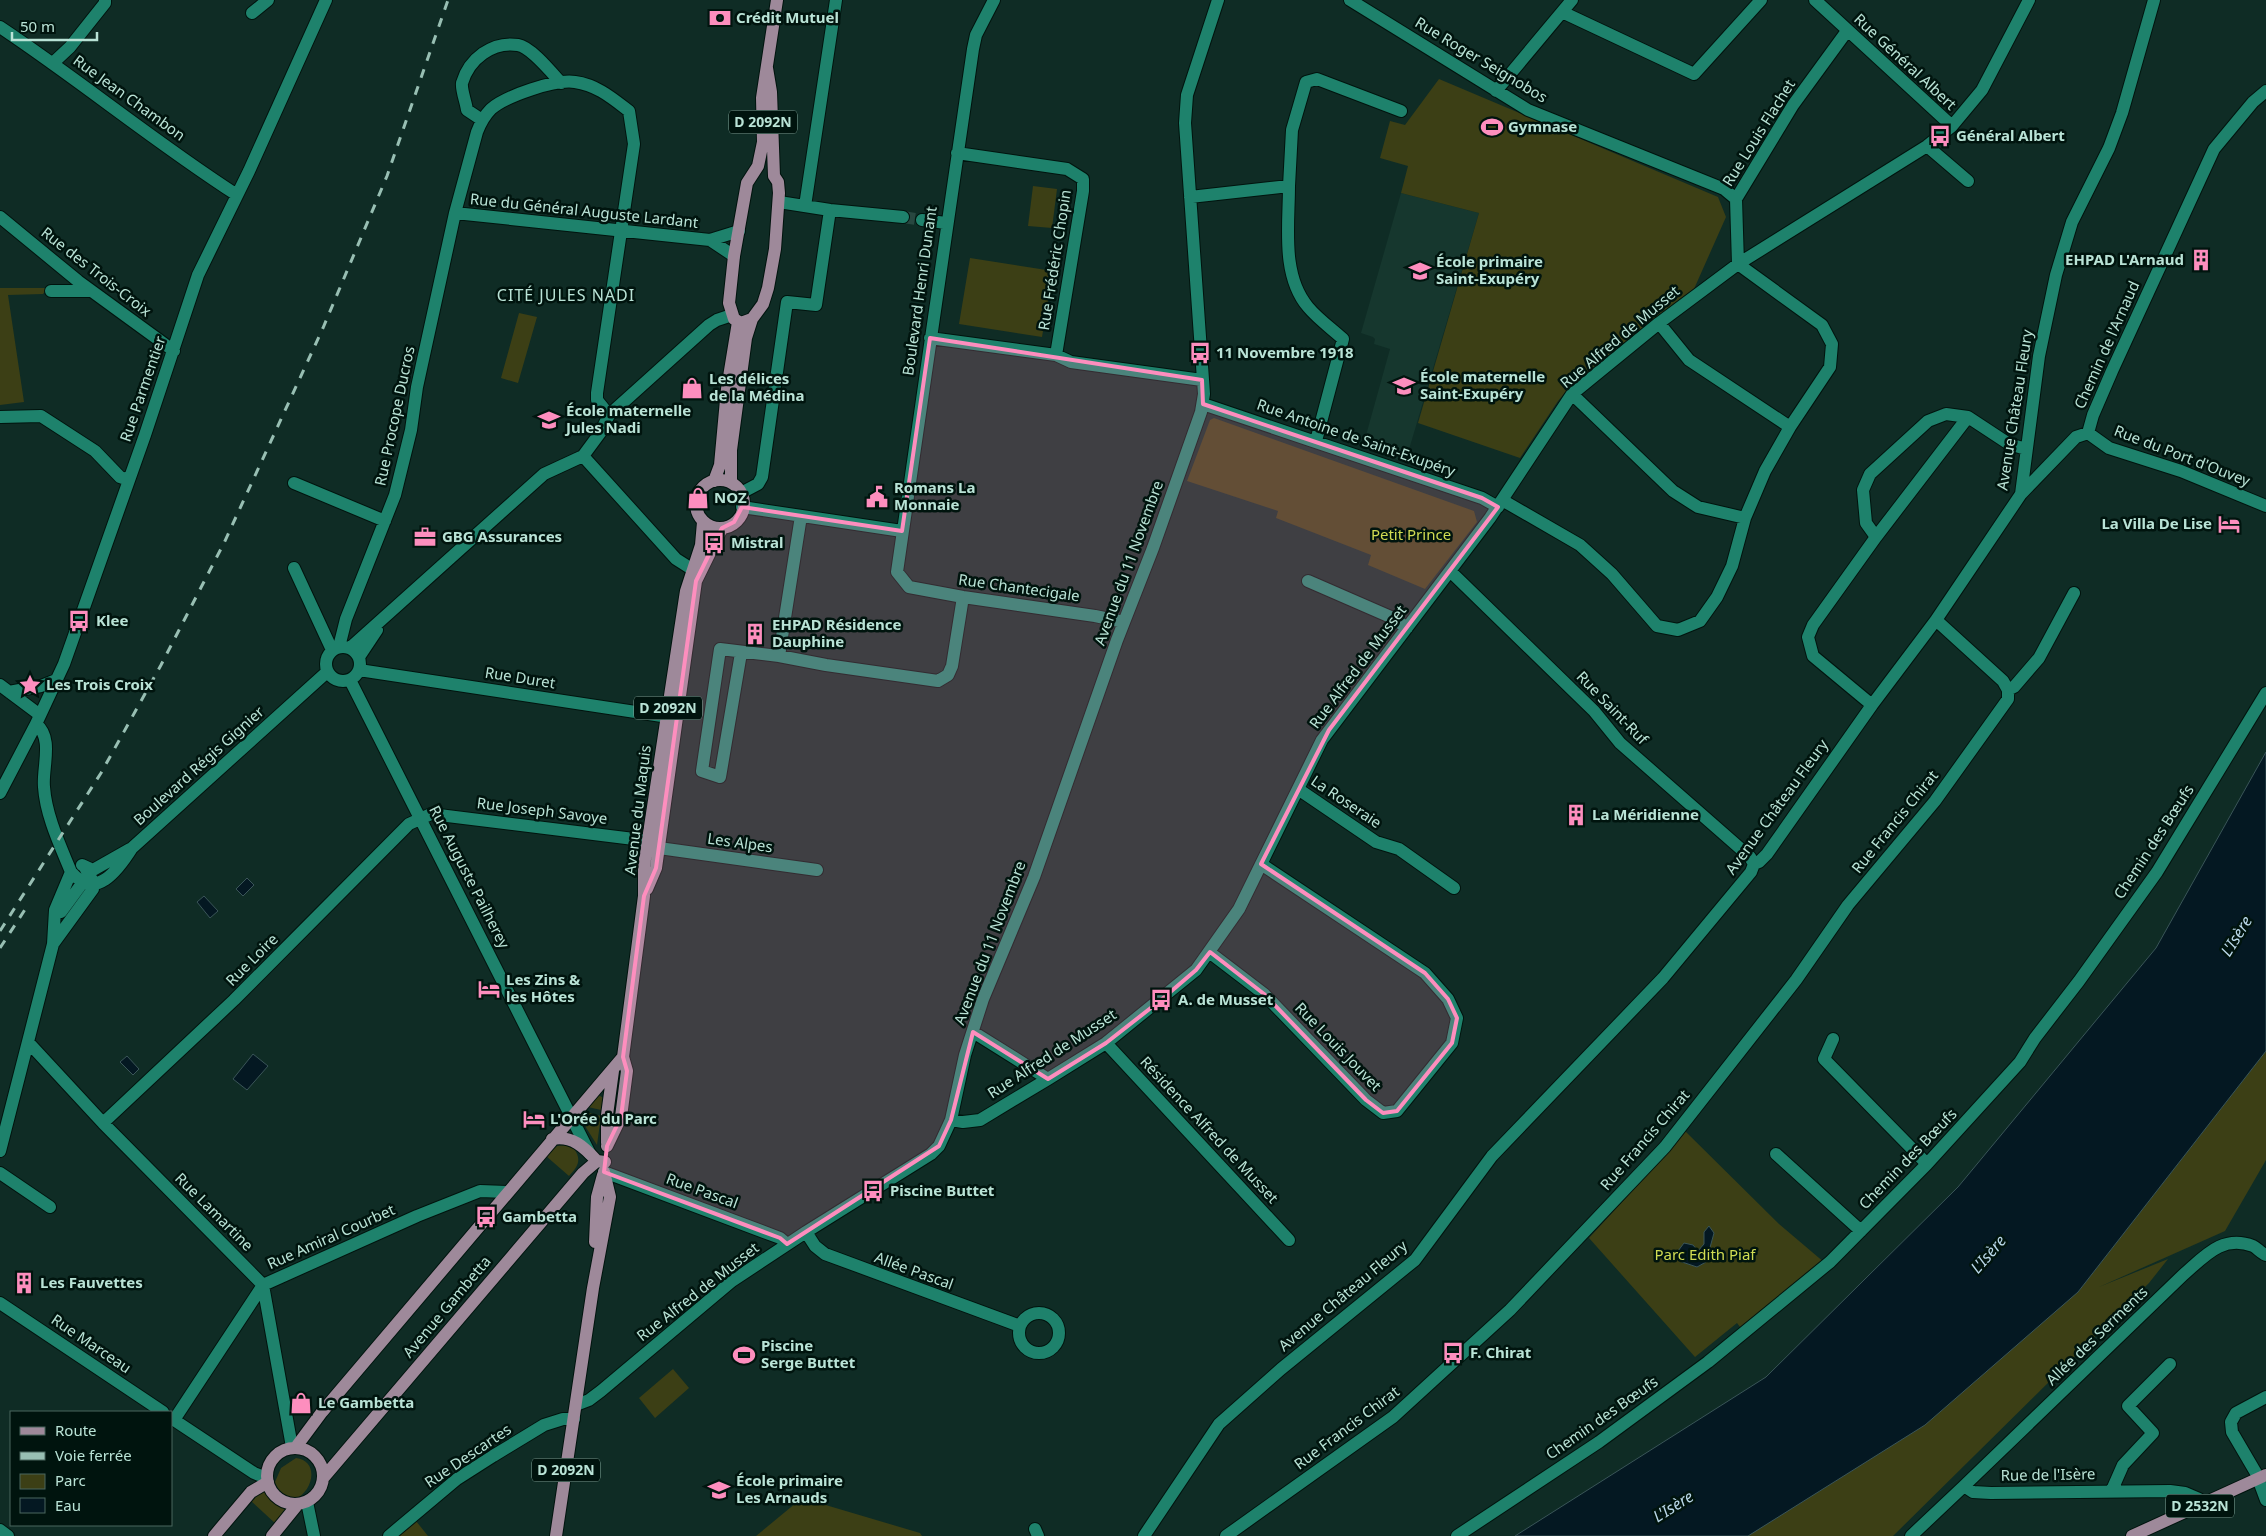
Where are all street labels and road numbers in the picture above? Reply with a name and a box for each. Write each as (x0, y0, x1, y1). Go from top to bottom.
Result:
street label: Rue Général Albert (1850, 9, 1962, 114)
street label: Rue Roger Seignobos (1412, 12, 1551, 107)
street label: Rue Jean Chambon (70, 50, 190, 145)
street label: Rue Louis Flachet (1717, 75, 1799, 190)
road number: D 2092N (729, 110, 797, 134)
street label: Rue du Général Auguste Lardant (469, 188, 700, 232)
street label: Rue Frédéric Chopin (1033, 188, 1075, 332)
street label: Boulevard Henri Dunant (897, 204, 941, 377)
street label: Rue des Trois-Croix (37, 222, 156, 321)
street label: Chemin de l'Arnaud (2069, 277, 2143, 412)
street label: Rue Alfred de Musset (1556, 280, 1684, 392)
street label: Avenue Château Fleury (1991, 328, 2037, 492)
street label: Rue Parmentier (115, 333, 169, 444)
street label: Rue Procope Ducros (369, 344, 419, 488)
street label: Rue Antoine de Saint-Exupéry (1254, 394, 1458, 481)
street label: Rue du Port d'Ouvey (2112, 420, 2254, 490)
street label: Avenue du 11 Novembre (1089, 478, 1167, 648)
street label: Rue Chantecigale (957, 569, 1081, 605)
street label: Rue Alfred de Musset (1304, 600, 1411, 732)
street label: Rue Duret (484, 662, 557, 693)
street label: Rue Saint-Ruf (1573, 666, 1653, 749)
road number: D 2092N (634, 696, 702, 720)
street label: Boulevard Régis Gignier (129, 701, 268, 829)
street label: Avenue Château Fleury (1720, 735, 1832, 878)
street label: Avenue du Maquis (619, 744, 655, 876)
street label: Rue Francis Chirat (1847, 765, 1942, 877)
street label: La Roseraie (1307, 770, 1386, 832)
street label: Chemin des Bœufs (2109, 780, 2198, 903)
street label: Rue Joseph Savoye (476, 792, 609, 828)
street label: Rue Auguste Pailherey (425, 802, 515, 952)
street label: Les Alpes (706, 828, 774, 856)
street label: Avenue du 11 Novembre (949, 858, 1030, 1027)
street label: Rue Loire (221, 929, 282, 990)
street label: Rue Louis Jouvet (1291, 998, 1387, 1095)
street label: Rue Alfred de Musset (983, 1004, 1120, 1102)
street label: Résidence Alfred de Musset (1136, 1051, 1284, 1208)
street label: Rue Francis Chirat (1595, 1084, 1694, 1194)
street label: Chemin des Bœufs (1854, 1104, 1961, 1213)
street label: Rue Lamartine (171, 1168, 258, 1255)
street label: Rue Pascal (664, 1168, 741, 1212)
street label: Rue Amiral Courbet (264, 1199, 398, 1273)
street label: Avenue Château Fleury (1274, 1235, 1411, 1355)
street label: Rue Alfred de Musset (632, 1237, 763, 1345)
street label: Allée Pascal (872, 1247, 956, 1294)
street label: Avenue Gambetta (398, 1251, 495, 1361)
street label: Allée des Serments (2041, 1281, 2152, 1389)
street label: Rue Marceau (48, 1309, 135, 1377)
street label: Chemin des Bœufs (1541, 1371, 1661, 1463)
street label: Rue Francis Chirat (1290, 1381, 1404, 1473)
street label: Rue Descartes (420, 1419, 515, 1492)
road number: D 2092N (532, 1458, 600, 1482)
street label: Rue de l'Isère (2000, 1463, 2096, 1485)
road number: D 2532N (2166, 1494, 2234, 1518)

